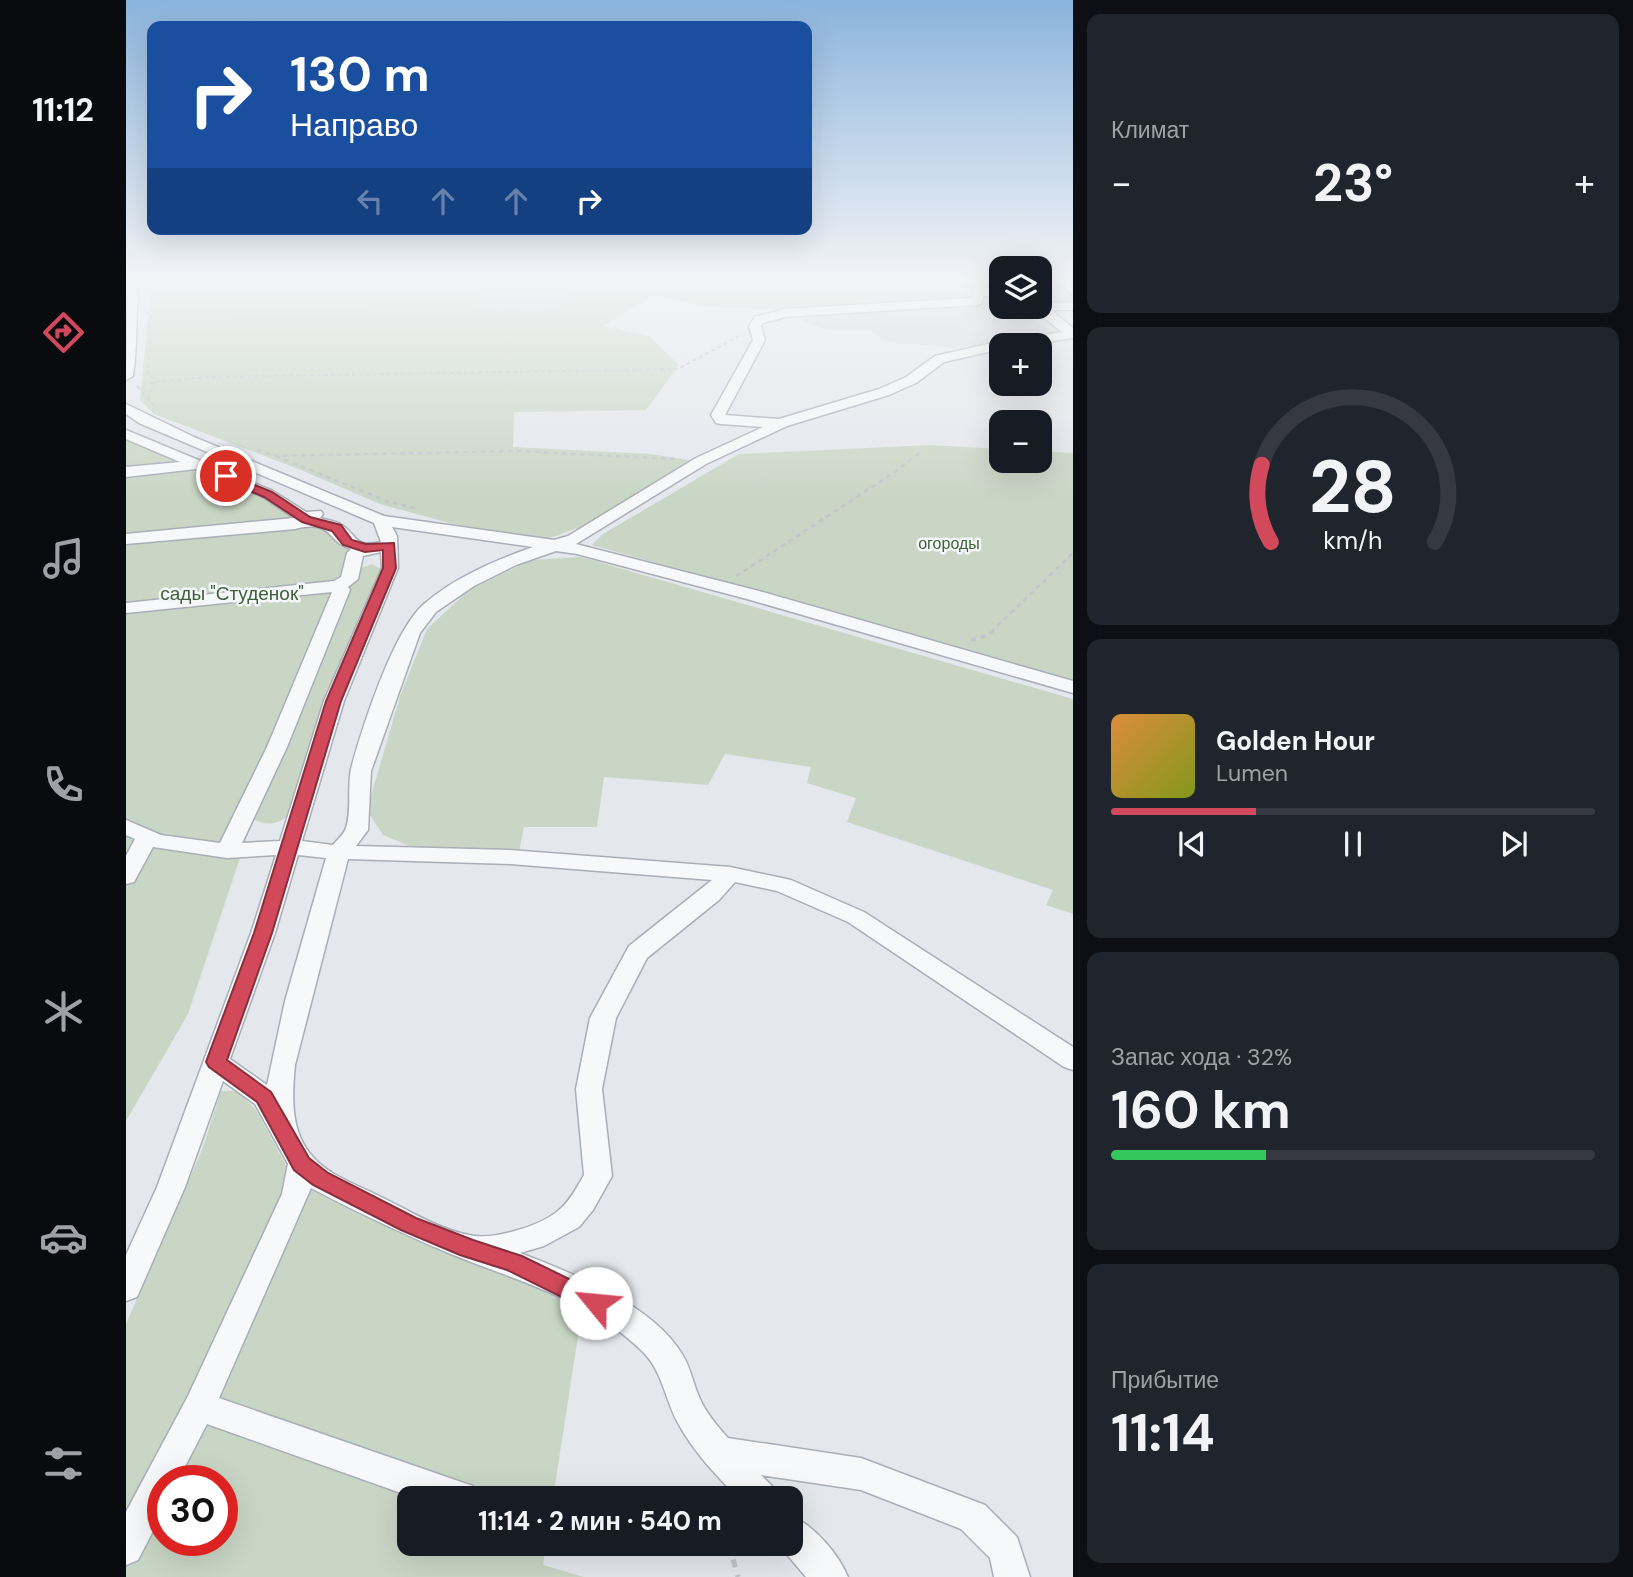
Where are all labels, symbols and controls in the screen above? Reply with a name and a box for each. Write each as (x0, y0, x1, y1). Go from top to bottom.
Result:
text: 130 m (290, 42, 430, 106)
icon: right (175, 49, 266, 140)
text: 11:12 (32, 89, 94, 131)
text: Направо (290, 104, 418, 146)
text: Климат (1111, 115, 1189, 145)
text: 23° (1313, 149, 1393, 217)
text: − (1111, 158, 1132, 208)
text: + (1574, 158, 1595, 208)
icon: left (351, 182, 389, 220)
icon: ahead (424, 182, 462, 220)
icon: ahead (497, 182, 535, 220)
icon: right (570, 182, 608, 220)
map controls (989, 256, 1052, 473)
button: layers (989, 256, 1052, 319)
icon: directions (39, 308, 88, 357)
button: + (989, 333, 1052, 396)
button: − (989, 410, 1052, 473)
text: 28 (1309, 440, 1397, 535)
pin (196, 446, 256, 506)
icon: arrive (207, 457, 245, 495)
text: km/h (1323, 524, 1383, 557)
park label: огороды (918, 533, 980, 554)
icon: music (39, 534, 88, 583)
park label: сады "Студенок" (160, 581, 304, 606)
text: Golden Hour (1216, 724, 1375, 758)
text: Lumen (1216, 758, 1288, 788)
icon: phone (39, 760, 88, 809)
icon: previous (1173, 825, 1211, 863)
icon: pause (1334, 825, 1372, 863)
icon: next (1495, 825, 1533, 863)
icon: climate (39, 987, 88, 1036)
text: Запас хода · 32% (1111, 1042, 1292, 1072)
text: 160 km (1111, 1076, 1291, 1144)
icon: car (39, 1213, 88, 1262)
position arrow (559, 1266, 633, 1340)
text: Прибытие (1111, 1365, 1219, 1395)
text: 11:14 (1111, 1399, 1215, 1467)
icon: filters (39, 1439, 88, 1488)
speed limit sign: 30 (147, 1465, 238, 1556)
text: 11:14 · 2 мин · 540 m (478, 1504, 722, 1538)

